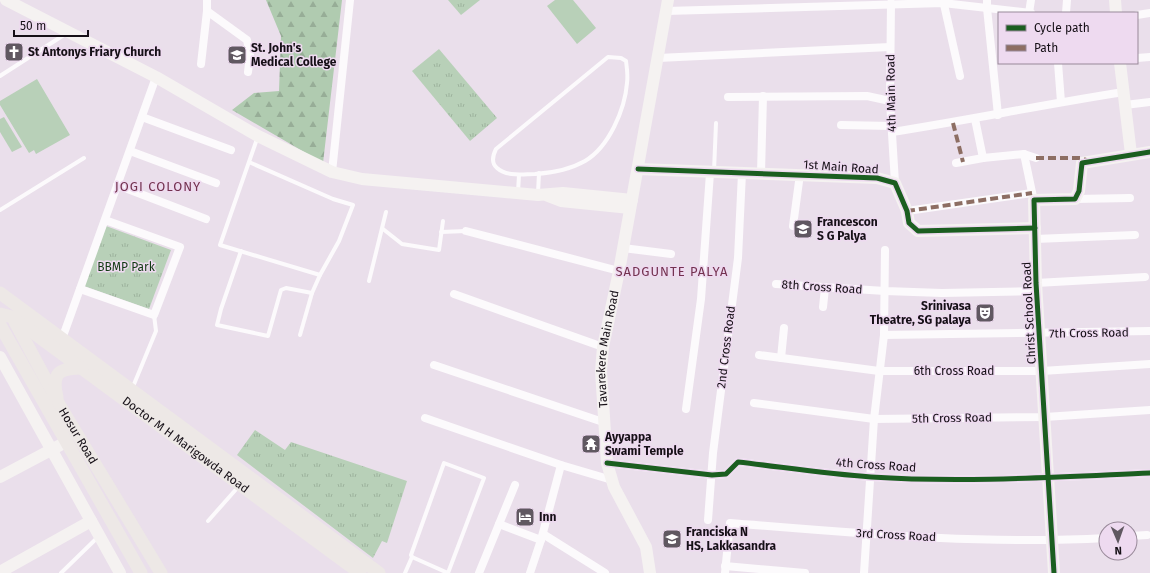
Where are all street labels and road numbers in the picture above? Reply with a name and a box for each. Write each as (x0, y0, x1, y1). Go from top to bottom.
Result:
street label: 4th Main Road (883, 54, 899, 132)
street label: 1st Main Road (803, 157, 879, 177)
street label: Christ School Road (1019, 261, 1039, 365)
street label: 8th Cross Road (781, 277, 863, 297)
street label: Tavarekere Main Road (594, 289, 622, 408)
street label: 2nd Cross Road (714, 305, 738, 389)
street label: 7th Cross Road (1049, 325, 1129, 341)
street label: 6th Cross Road (914, 364, 994, 378)
street label: Doctor M H Marigowda Road (120, 394, 252, 496)
street label: Hosur Road (56, 405, 100, 466)
street label: 5th Cross Road (912, 410, 992, 426)
street label: 4th Cross Road (835, 455, 917, 475)
street label: 3rd Cross Road (855, 526, 937, 544)

